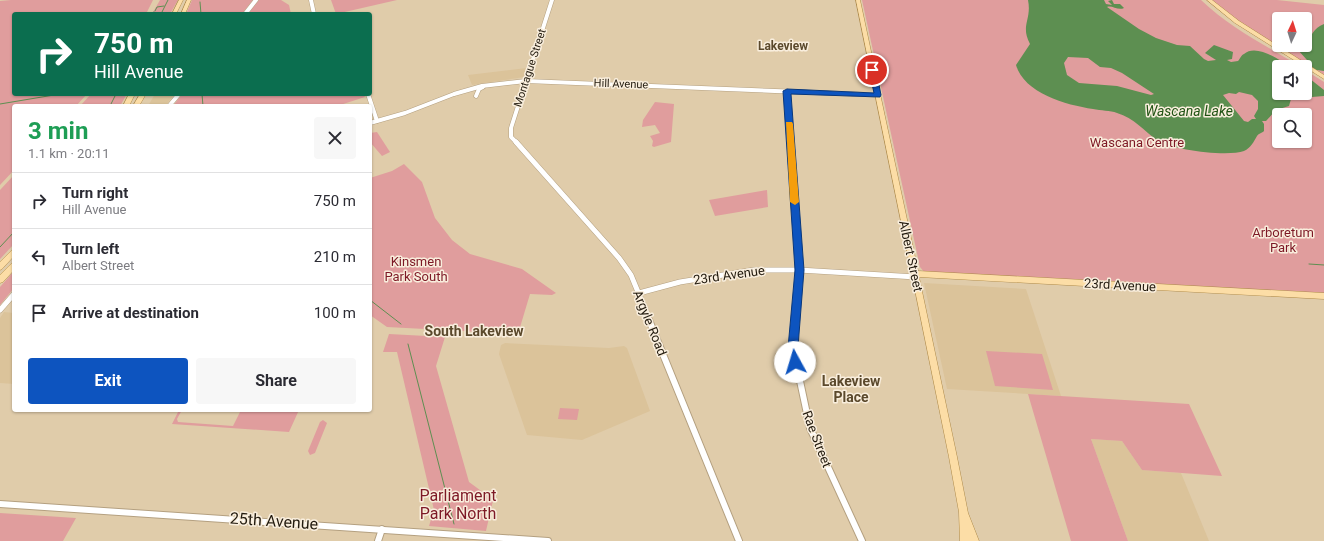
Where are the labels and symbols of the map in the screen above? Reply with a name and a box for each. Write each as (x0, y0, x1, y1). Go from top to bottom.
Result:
north arrow (1272, 12, 1312, 52)
street label: Montague Street (511, 27, 549, 109)
district label: Lakeview (758, 39, 808, 53)
pin (855, 53, 889, 87)
street label: Hill Avenue (594, 77, 649, 91)
water label: Wascana Lake (1145, 103, 1233, 119)
park label: Wascana Centre (1090, 135, 1184, 150)
street label: Albert Street (896, 219, 926, 293)
park label: Arboretum Park (1252, 225, 1314, 255)
park label: Kinsmen Park South (384, 254, 448, 284)
street label: 23rd Avenue (692, 263, 766, 287)
street label: 23rd Avenue (1084, 276, 1156, 294)
street label: Argyle Road (630, 288, 670, 358)
district label: South Lakeview (425, 323, 524, 339)
position arrow (774, 341, 816, 383)
district label: Lakeview Place (822, 373, 881, 405)
street label: Rae Street (799, 409, 835, 469)
park label: Parliament Park North (419, 486, 497, 523)
street label: 25th Avenue (229, 508, 319, 534)

